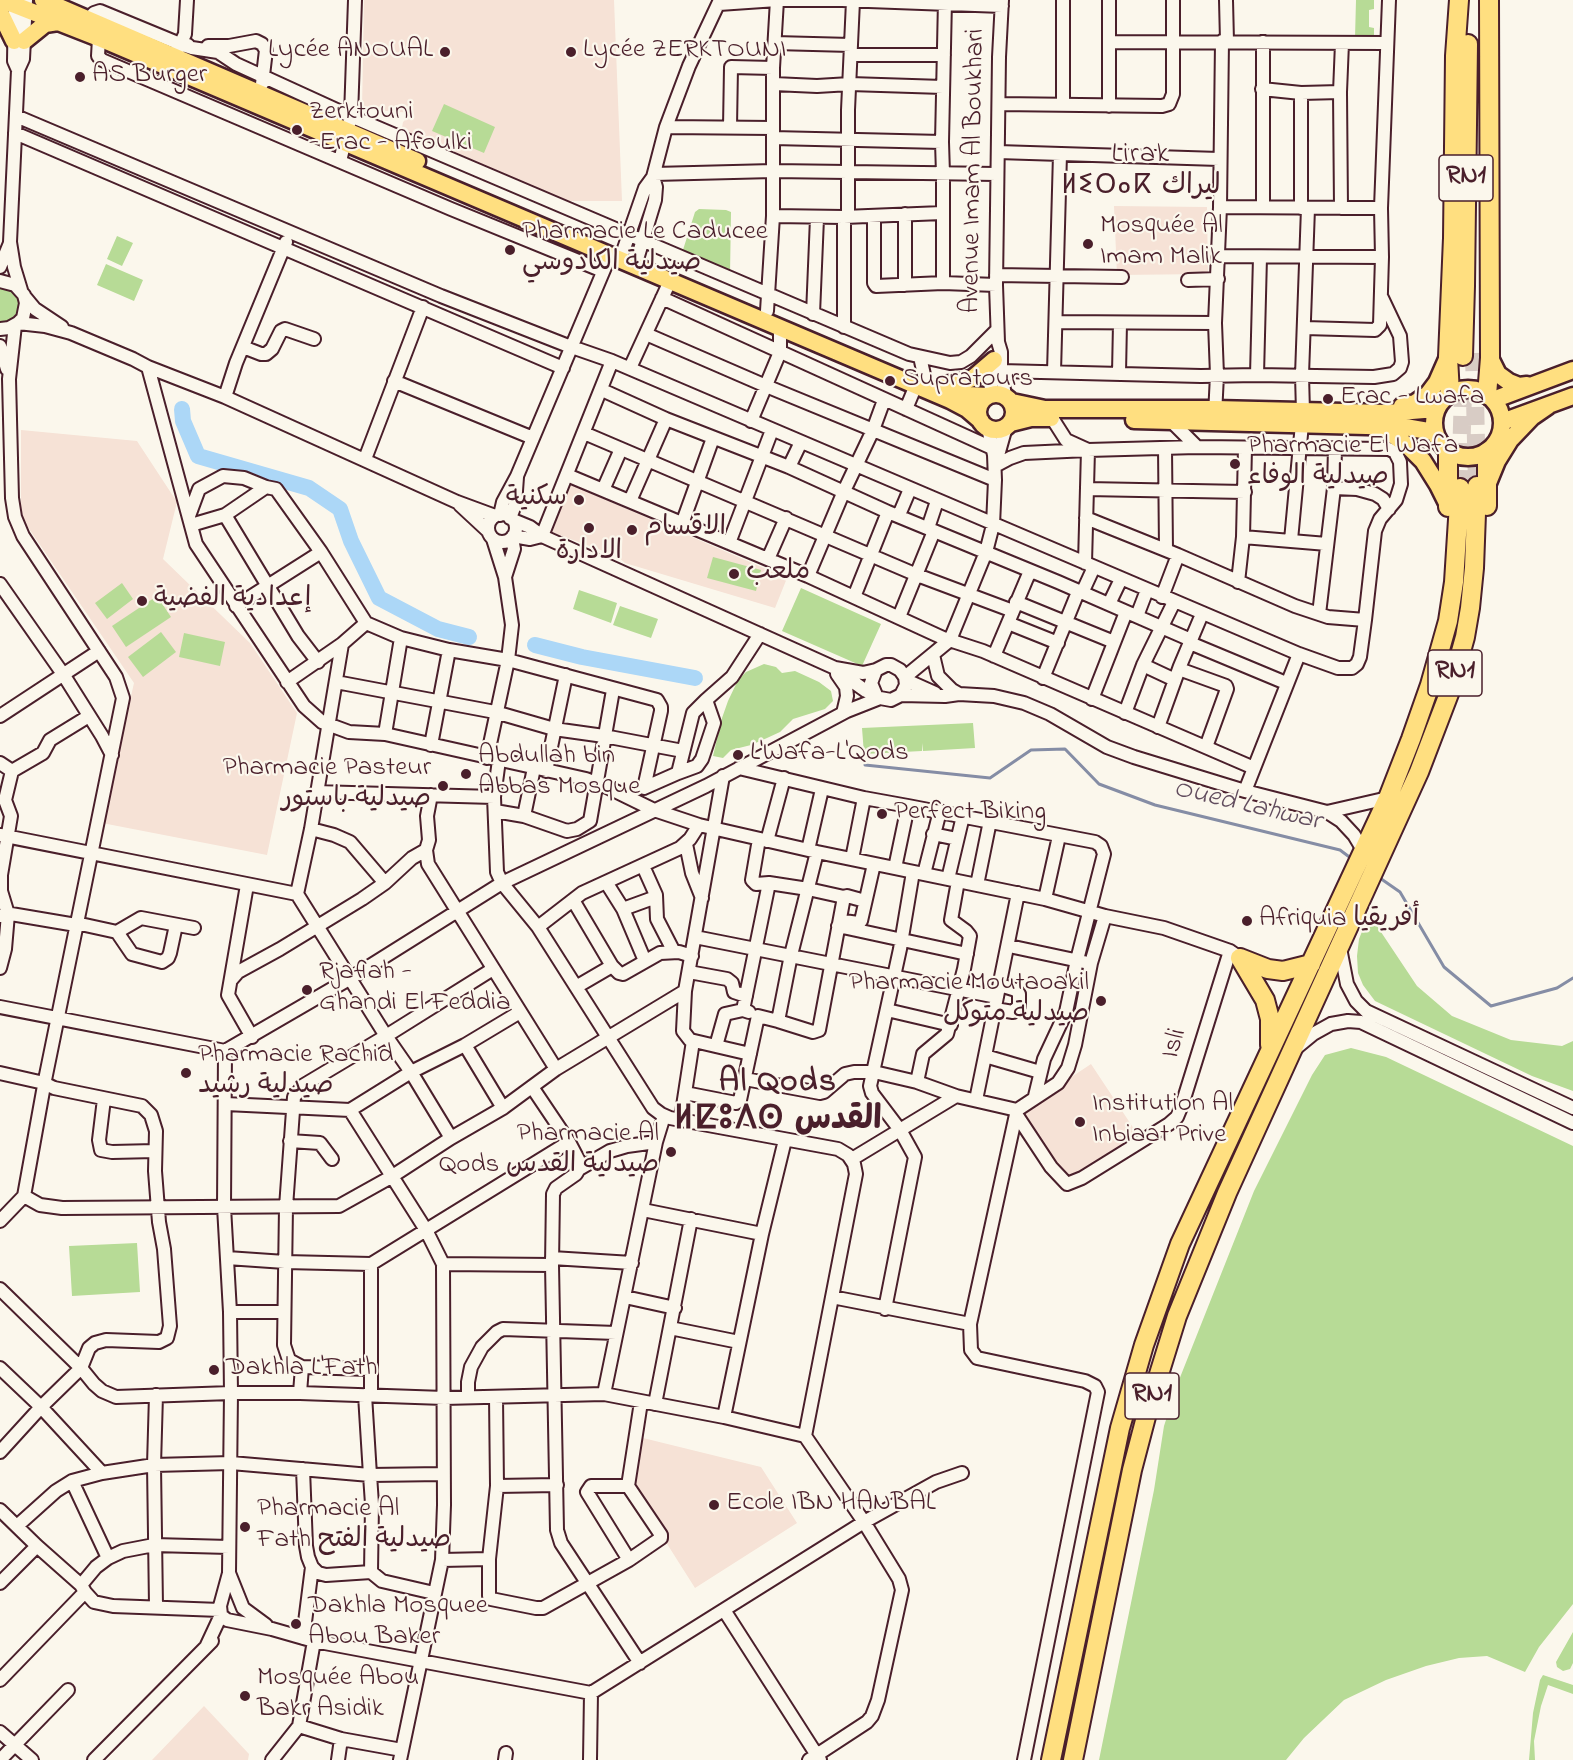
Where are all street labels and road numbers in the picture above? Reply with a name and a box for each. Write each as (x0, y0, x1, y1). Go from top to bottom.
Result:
street label: Avenue Imam Al Boukhari (956, 28, 994, 314)
road number: RN1 (1439, 155, 1493, 201)
road number: RN1 (1428, 650, 1482, 696)
street label: Isli (1156, 1025, 1196, 1063)
road number: RN1 (1125, 1373, 1179, 1419)

